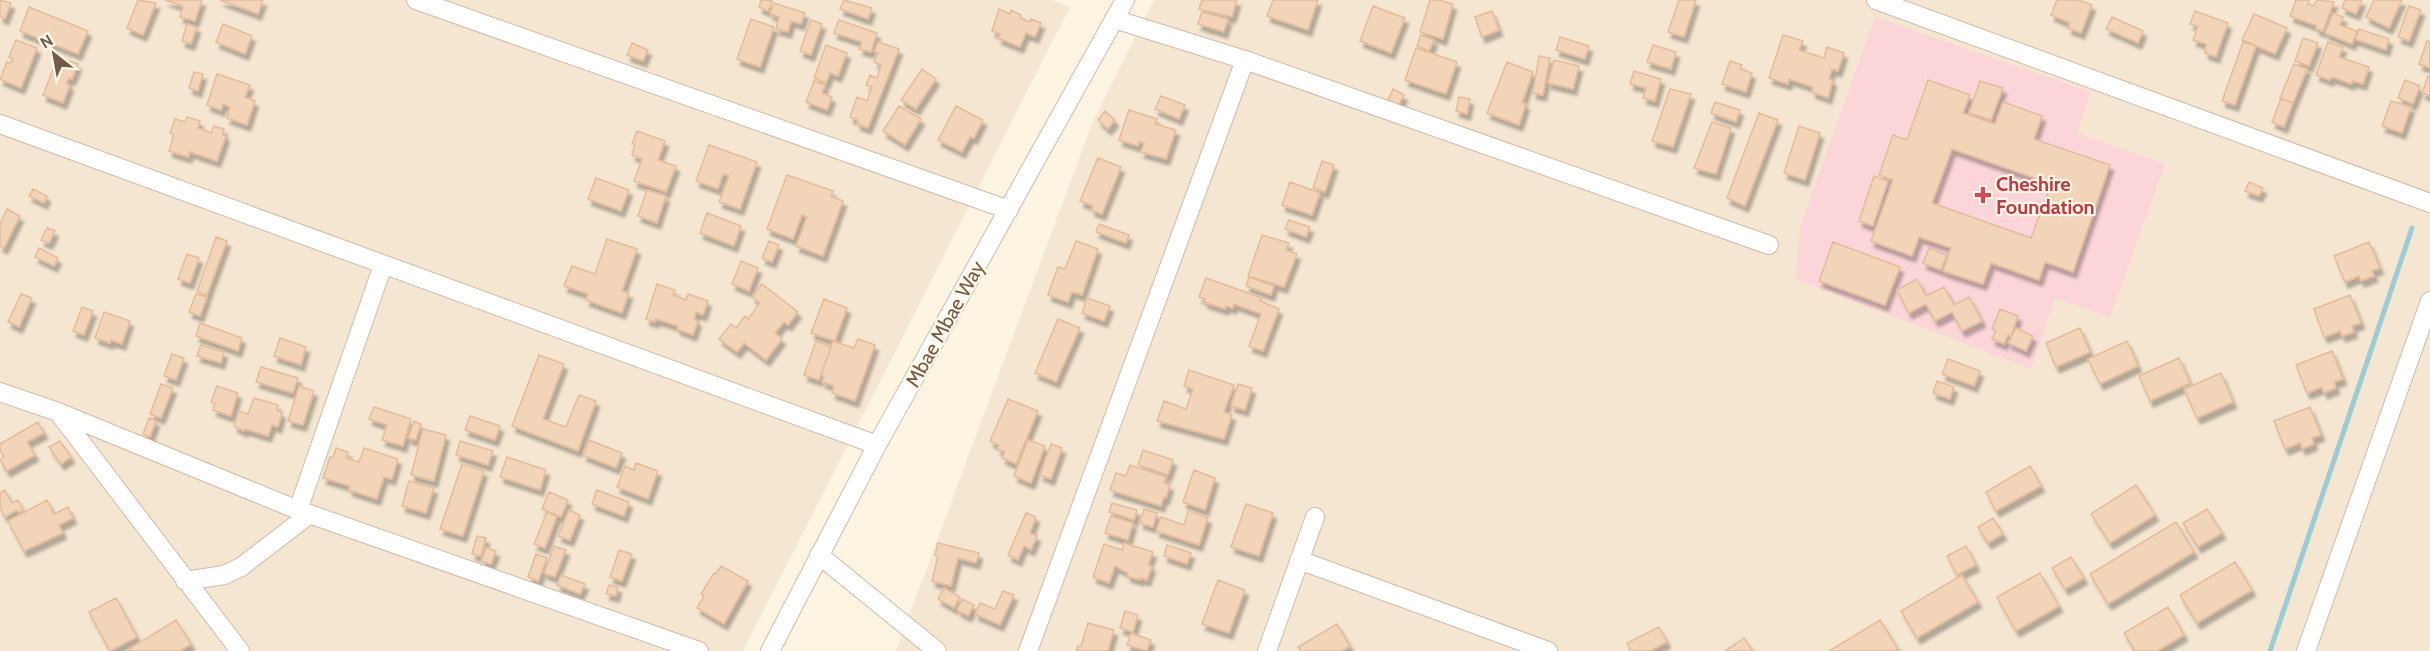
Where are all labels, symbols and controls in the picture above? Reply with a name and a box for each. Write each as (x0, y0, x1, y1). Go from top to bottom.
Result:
north arrow (24, 24, 84, 84)
text: N (37, 31, 56, 53)
place label: Cheshire Foundation (1996, 172, 2095, 219)
marker: Cheshire Foundation (1974, 186, 1992, 204)
street label: Mbae Mbae Way (900, 257, 990, 391)

